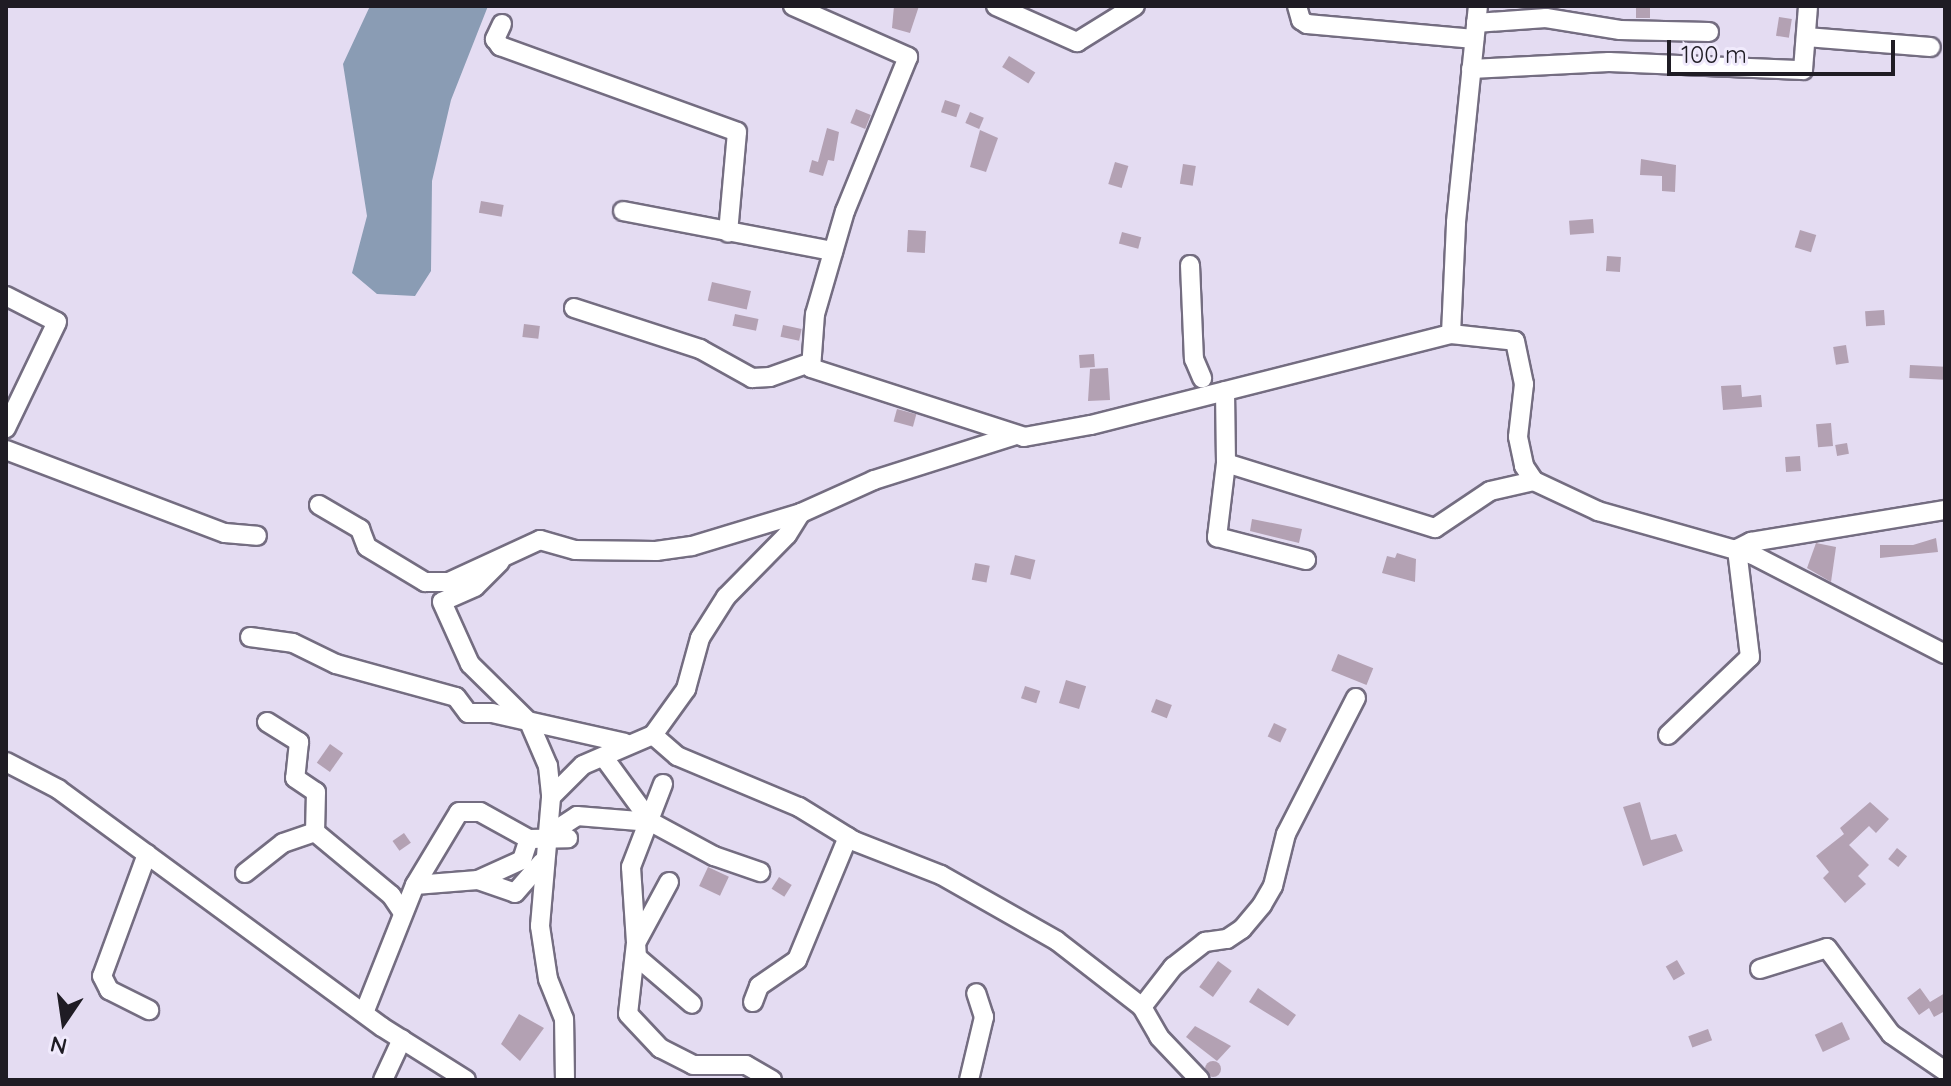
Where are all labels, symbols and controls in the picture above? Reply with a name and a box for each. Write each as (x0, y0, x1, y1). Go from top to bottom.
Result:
scale bar (1671, 24, 1899, 74)
text: 100 m (1681, 39, 1747, 69)
north arrow (24, 982, 104, 1062)
text: N (48, 1030, 70, 1061)

